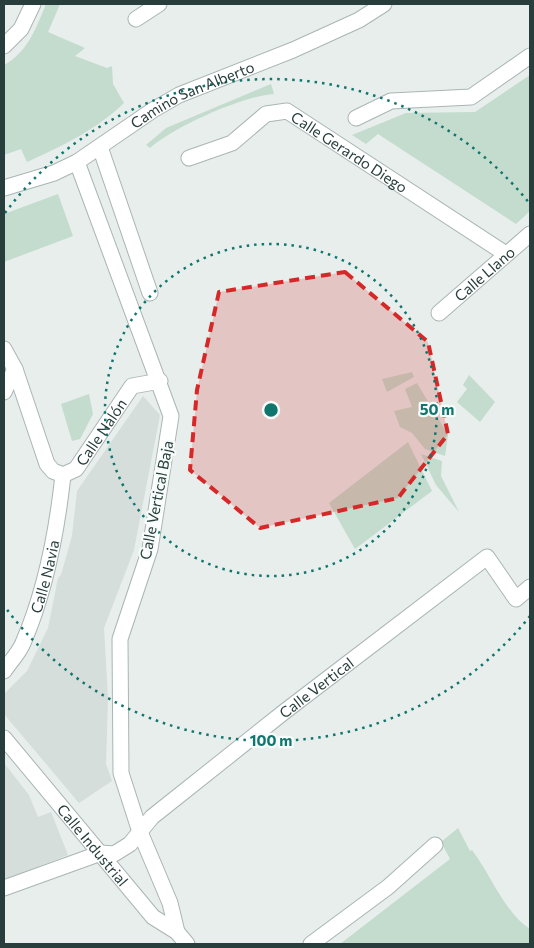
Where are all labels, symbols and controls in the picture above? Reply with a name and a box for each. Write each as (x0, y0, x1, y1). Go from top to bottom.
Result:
street label: Camino San Alberto (127, 57, 257, 132)
street label: Calle Gerardo Diego (288, 107, 411, 196)
street label: Calle Llano (450, 242, 518, 305)
street label: Calle Nalón (72, 395, 130, 469)
text: 50 m (420, 400, 454, 418)
centre of rings (262, 401, 280, 419)
street label: Calle Vertical Baja (136, 439, 176, 561)
street label: Calle Navia (26, 538, 62, 615)
street label: Calle Vertical (275, 653, 357, 722)
text: 100 m (250, 731, 292, 749)
street label: Calle Industrial (54, 800, 132, 889)

